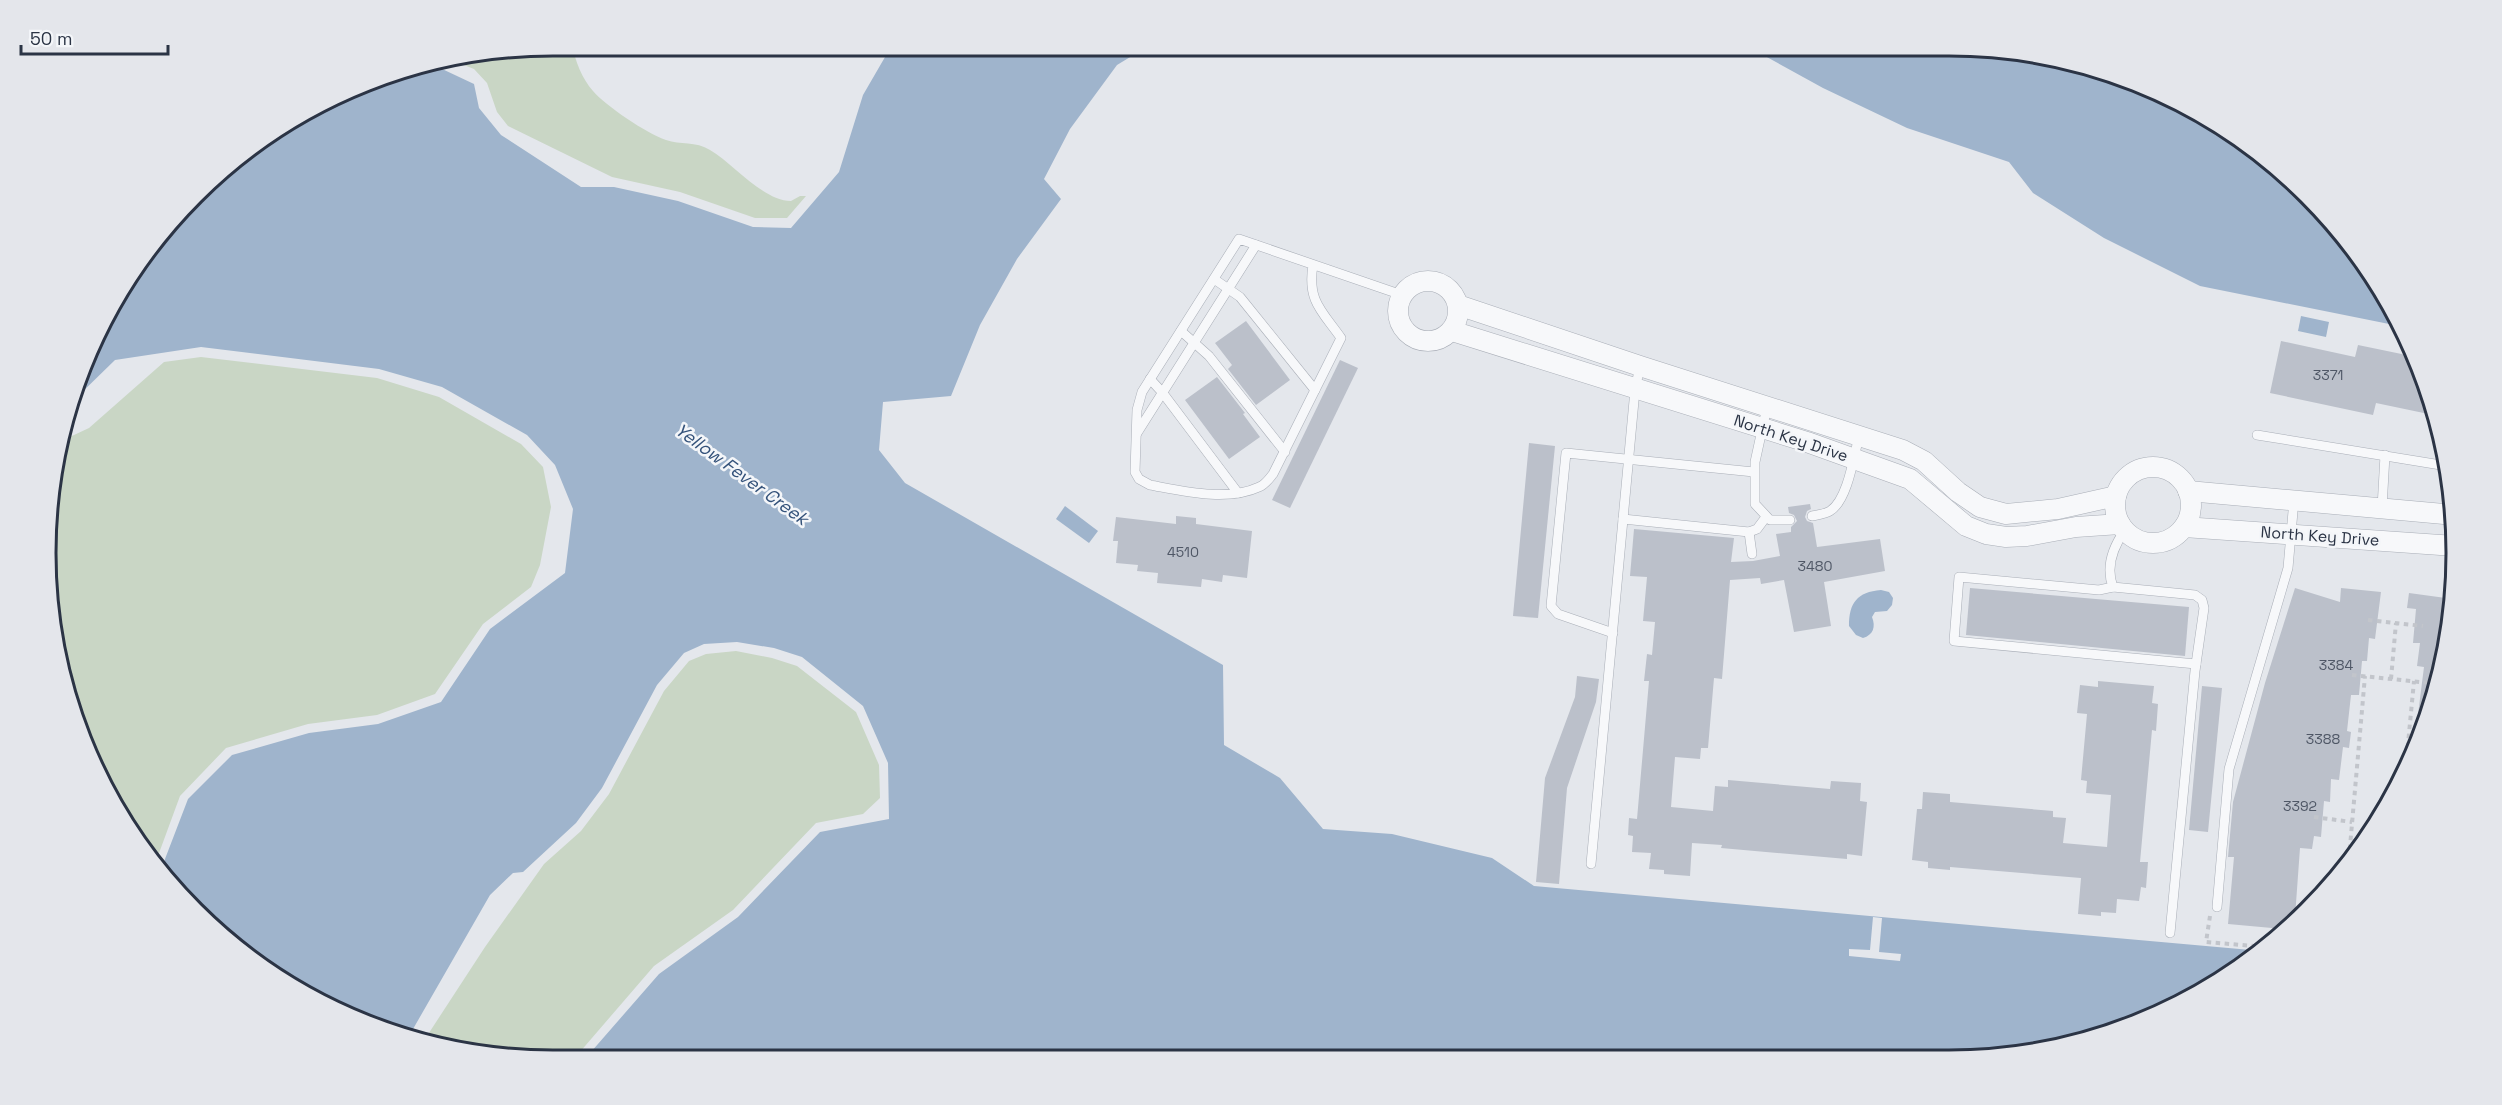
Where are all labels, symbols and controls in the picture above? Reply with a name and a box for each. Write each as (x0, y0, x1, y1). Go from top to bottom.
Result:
scale bar (21, 18, 168, 56)
text: 50 m (30, 27, 72, 50)
house number: 3371 (2313, 366, 2343, 384)
street label: North Key Drive (1731, 410, 1851, 466)
water label: Yellow Fever Creek (671, 418, 815, 531)
street label: North Key Drive (2260, 521, 2380, 551)
house number: 4510 (1167, 543, 1199, 561)
house number: 3480 (1798, 557, 1832, 575)
house number: 3384 (2319, 656, 2353, 674)
house number: 3388 (2306, 730, 2340, 748)
house number: 3392 (2283, 797, 2317, 815)

